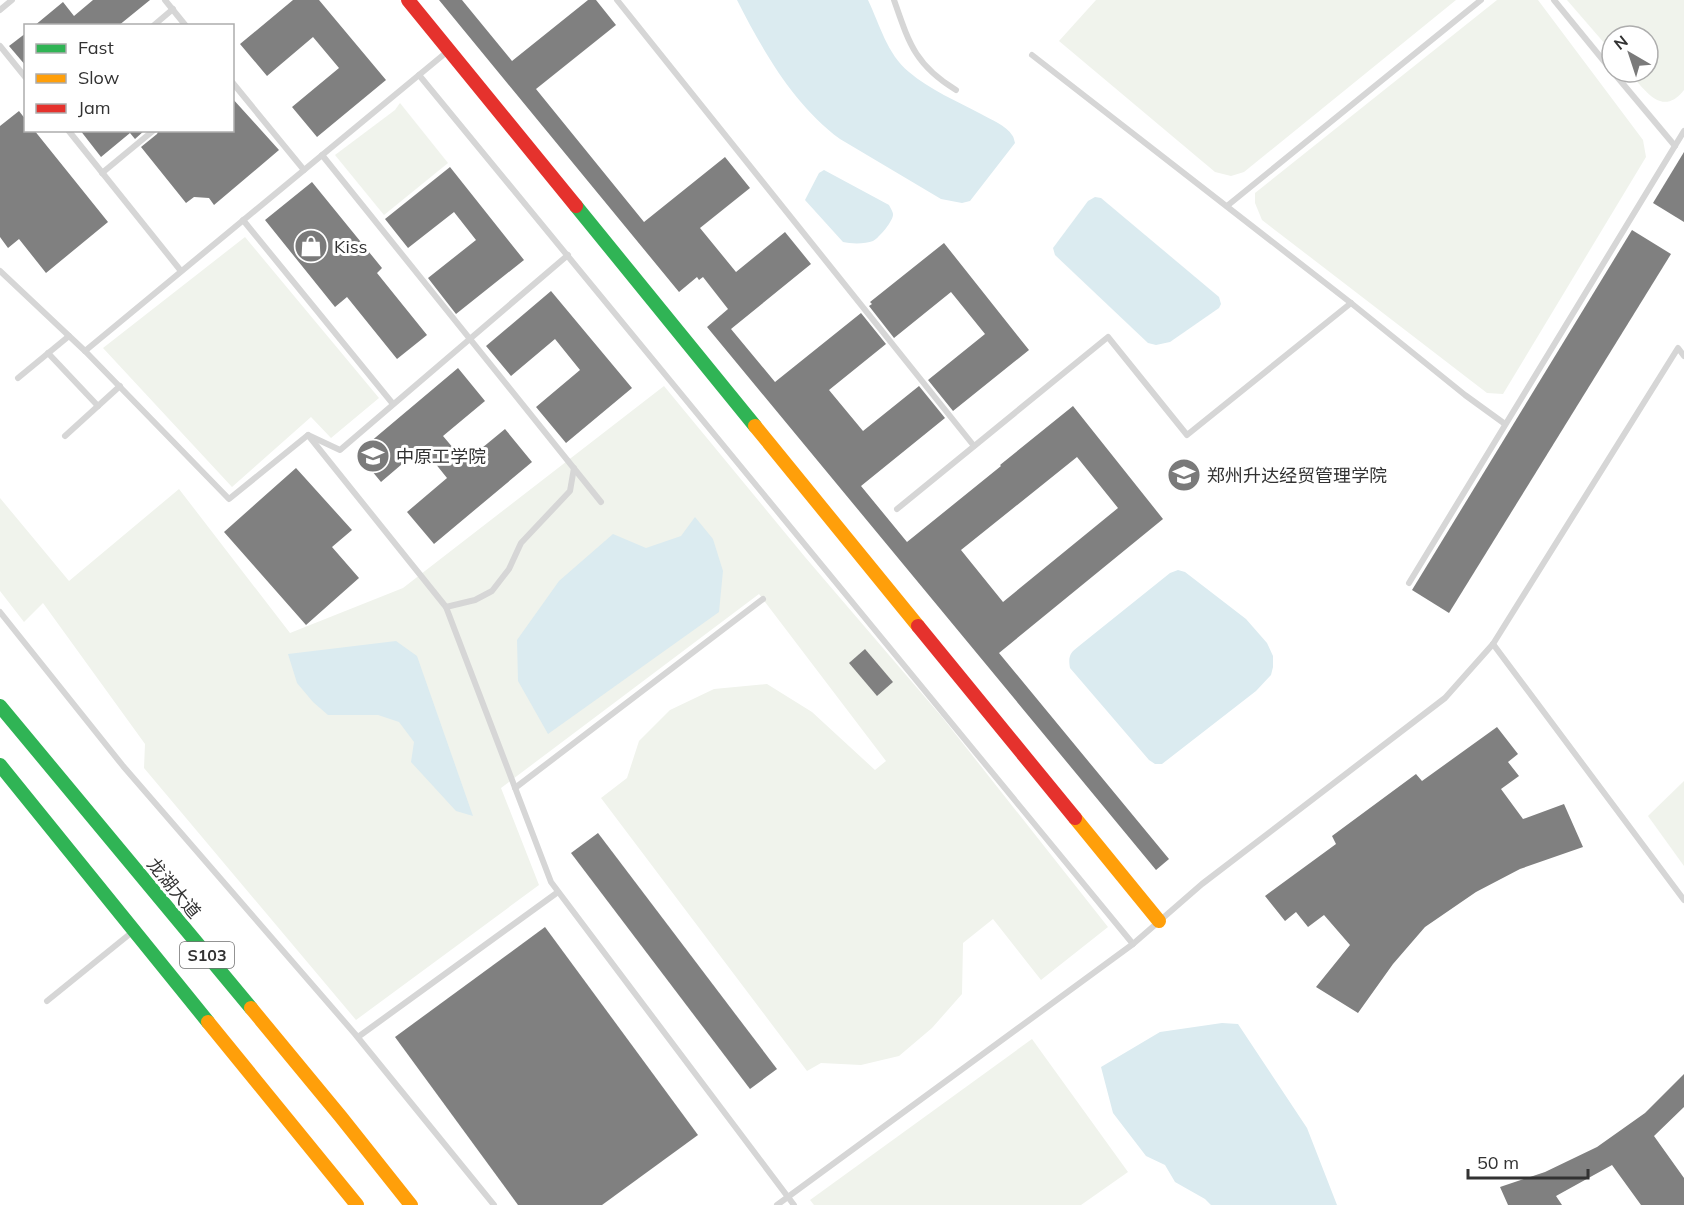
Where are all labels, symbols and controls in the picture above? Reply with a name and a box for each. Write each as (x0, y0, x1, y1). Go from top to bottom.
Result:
legend (24, 24, 234, 132)
north arrow (1600, 24, 1660, 84)
text: N (1610, 31, 1632, 54)
text: Fast (78, 36, 114, 59)
text: Slow (78, 66, 120, 89)
text: Jam (78, 96, 111, 119)
shop icon: Kiss (293, 228, 329, 264)
place label: Kiss (334, 235, 368, 258)
school or university icon: 中原工学院 (355, 438, 391, 474)
place label: 中原工学院 (396, 445, 486, 468)
school or university icon: 郑州升达经贸管理学院 (1166, 457, 1202, 493)
place label: 郑州升达经贸管理学院 (1207, 464, 1387, 487)
street label: 龙湖大道 (142, 853, 206, 923)
road number: S103 (180, 942, 234, 968)
scale bar (1468, 1142, 1588, 1180)
text: 50 m (1477, 1151, 1519, 1174)

